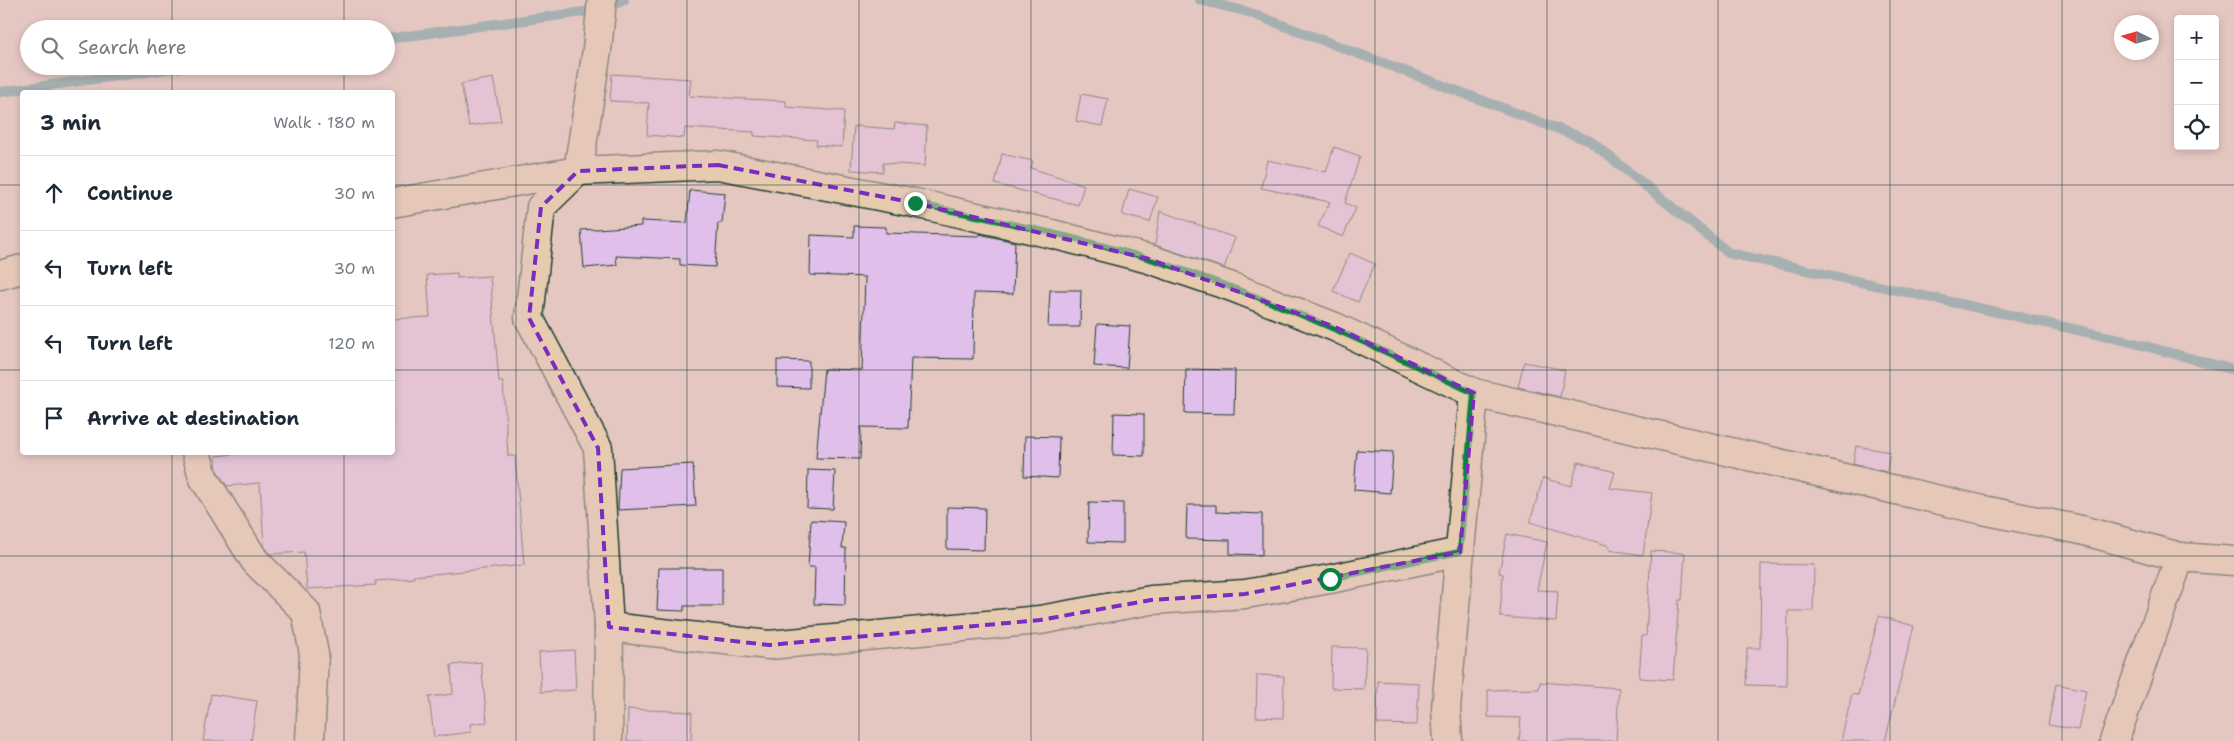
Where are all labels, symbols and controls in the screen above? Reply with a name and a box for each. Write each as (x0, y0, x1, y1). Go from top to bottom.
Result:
north arrow (2114, 15, 2159, 60)
map controls (2174, 15, 2219, 150)
button: + (2174, 15, 2219, 60)
search box (20, 20, 395, 75)
icon: search (38, 34, 66, 62)
text: Search here (78, 35, 187, 60)
button: − (2174, 60, 2219, 105)
button: locate (2174, 105, 2219, 150)
text: 3 min (40, 109, 101, 137)
text: Walk · 180 m (273, 112, 375, 133)
icon: ahead (40, 179, 68, 207)
text: Continue (87, 181, 173, 206)
text: 30 m (334, 183, 375, 204)
route end (904, 192, 927, 215)
icon: left (40, 254, 68, 282)
text: Turn left (87, 256, 173, 281)
text: 30 m (334, 258, 375, 279)
icon: left (40, 329, 68, 357)
text: Turn left (87, 331, 173, 356)
text: 120 m (328, 333, 375, 354)
icon: arrive (40, 404, 68, 432)
text: Arrive at destination (87, 406, 299, 431)
route start (1319, 568, 1342, 591)

